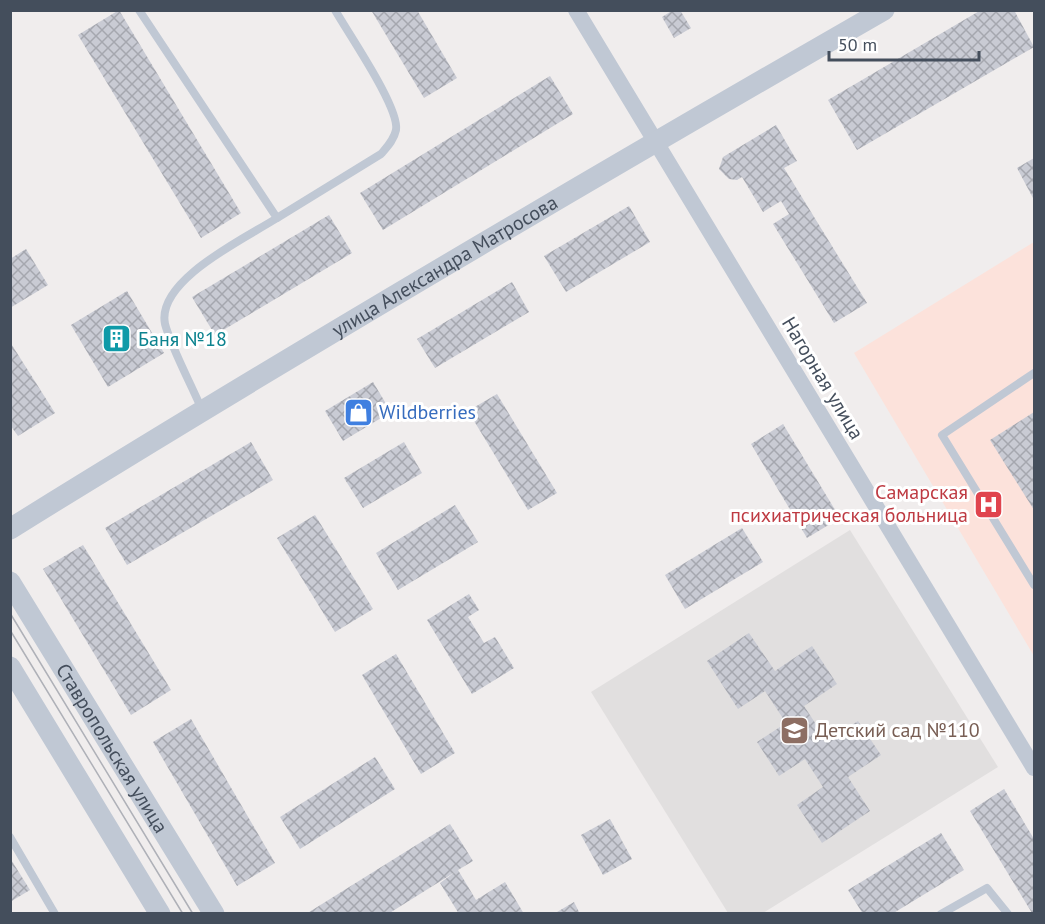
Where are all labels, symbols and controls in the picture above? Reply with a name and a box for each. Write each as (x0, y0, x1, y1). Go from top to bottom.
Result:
scale bar (829, 24, 979, 62)
text: 50 m (838, 33, 877, 56)
street label: улица Александра Матросова (327, 189, 562, 343)
street label: Нагорная улица (776, 312, 870, 444)
building icon: Баня №18 (101, 323, 133, 355)
place label: Баня №18 (138, 326, 227, 352)
shop icon: Wildberries (342, 396, 374, 428)
place label: Wildberries (379, 399, 476, 425)
place label: Самарская психиатрическая больница (730, 479, 968, 528)
hospital icon: Самарская психиатрическая больница (973, 488, 1005, 520)
street label: Ставропольская улица (50, 659, 174, 838)
school or university icon: Детский сад №110 (778, 714, 810, 746)
place label: Детский сад №110 (815, 717, 980, 743)

